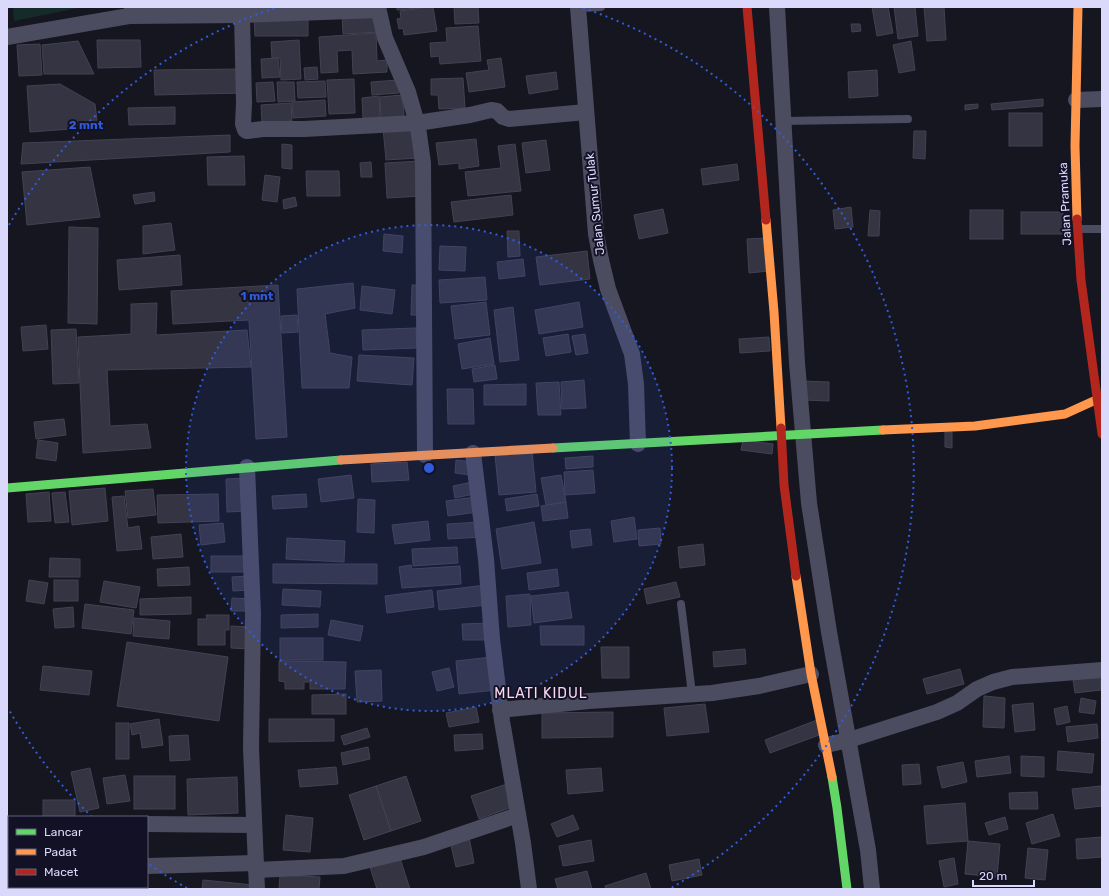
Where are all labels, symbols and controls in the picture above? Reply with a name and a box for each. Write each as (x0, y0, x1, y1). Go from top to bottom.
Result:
text: 2 mnt (69, 118, 104, 132)
street label: Jalan Sumur Tulak (583, 152, 607, 256)
street label: Jalan Pramuka (1056, 162, 1074, 246)
text: 1 mnt (241, 289, 274, 303)
centre of rings (422, 461, 436, 475)
district label: MLATI KIDUL (494, 685, 588, 702)
legend (8, 816, 148, 888)
text: Lancar (44, 825, 83, 839)
text: Padat (44, 845, 77, 859)
scale bar (973, 862, 1034, 888)
text: Macet (44, 865, 78, 879)
text: 20 m (979, 869, 1007, 883)

